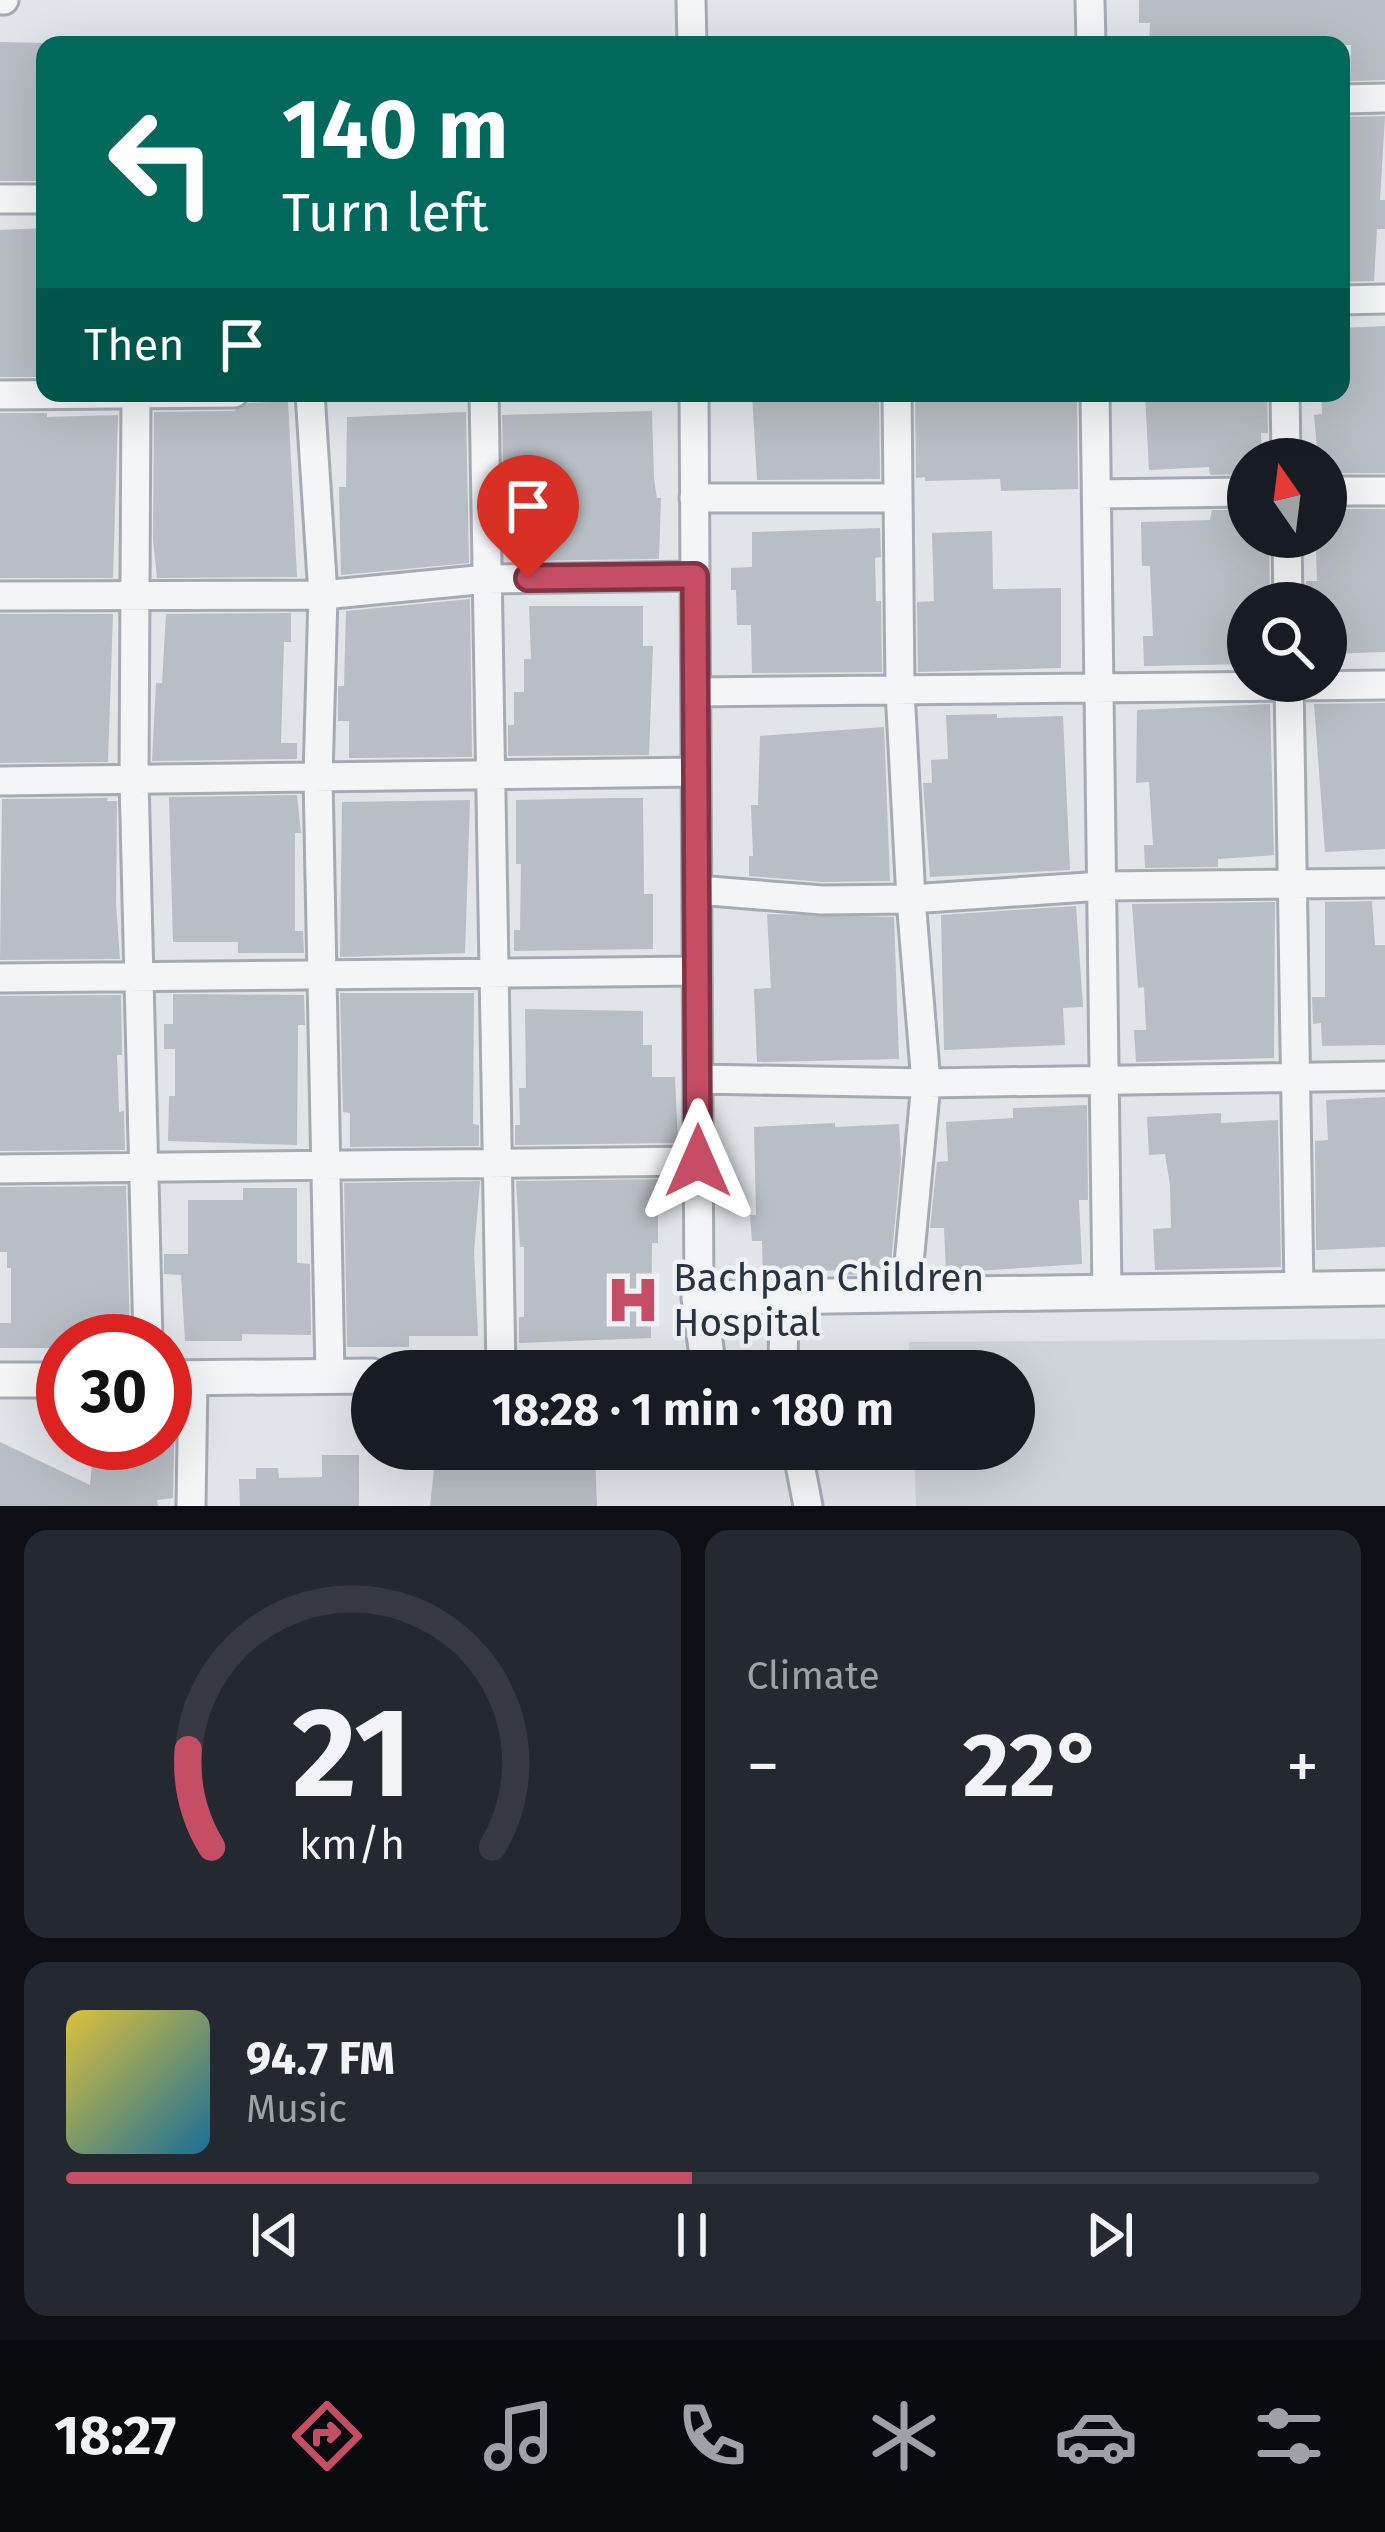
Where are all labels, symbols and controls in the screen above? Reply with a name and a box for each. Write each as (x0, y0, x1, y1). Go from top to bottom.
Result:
text: 140 m (282, 79, 508, 180)
icon: left (84, 84, 240, 240)
text: Turn left (282, 181, 489, 245)
icon: arrive (209, 312, 275, 378)
text: Then (84, 318, 185, 372)
north arrow (1227, 438, 1347, 558)
map controls (1227, 438, 1347, 702)
pin (477, 455, 579, 578)
icon: arrive (495, 473, 561, 539)
button: search (1227, 582, 1347, 702)
position arrow (635, 1098, 761, 1224)
place label: Bachpan Children Hospital (673, 1255, 984, 1346)
hospital icon: Bachpan Children Hospital (604, 1271, 662, 1329)
speed limit sign: 30 (36, 1314, 192, 1470)
text: 18:28 · 1 min · 180 m (492, 1383, 894, 1437)
text: Climate (747, 1653, 880, 1699)
text: 21 (292, 1679, 412, 1829)
text: 22° (963, 1712, 1103, 1820)
text: − (747, 1727, 780, 1806)
text: + (1286, 1727, 1319, 1806)
text: km/h (299, 1819, 405, 1870)
text: 94.7 FM (246, 2032, 395, 2086)
text: Music (246, 2086, 347, 2132)
icon: previous (242, 2202, 308, 2268)
icon: pause (659, 2202, 725, 2268)
icon: next (1077, 2202, 1143, 2268)
icon: directions (285, 2394, 369, 2478)
icon: music (477, 2394, 561, 2478)
icon: phone (670, 2394, 754, 2478)
icon: climate (862, 2394, 946, 2478)
icon: car (1054, 2394, 1138, 2478)
icon: filters (1247, 2394, 1331, 2478)
text: 18:27 (54, 2404, 176, 2468)

